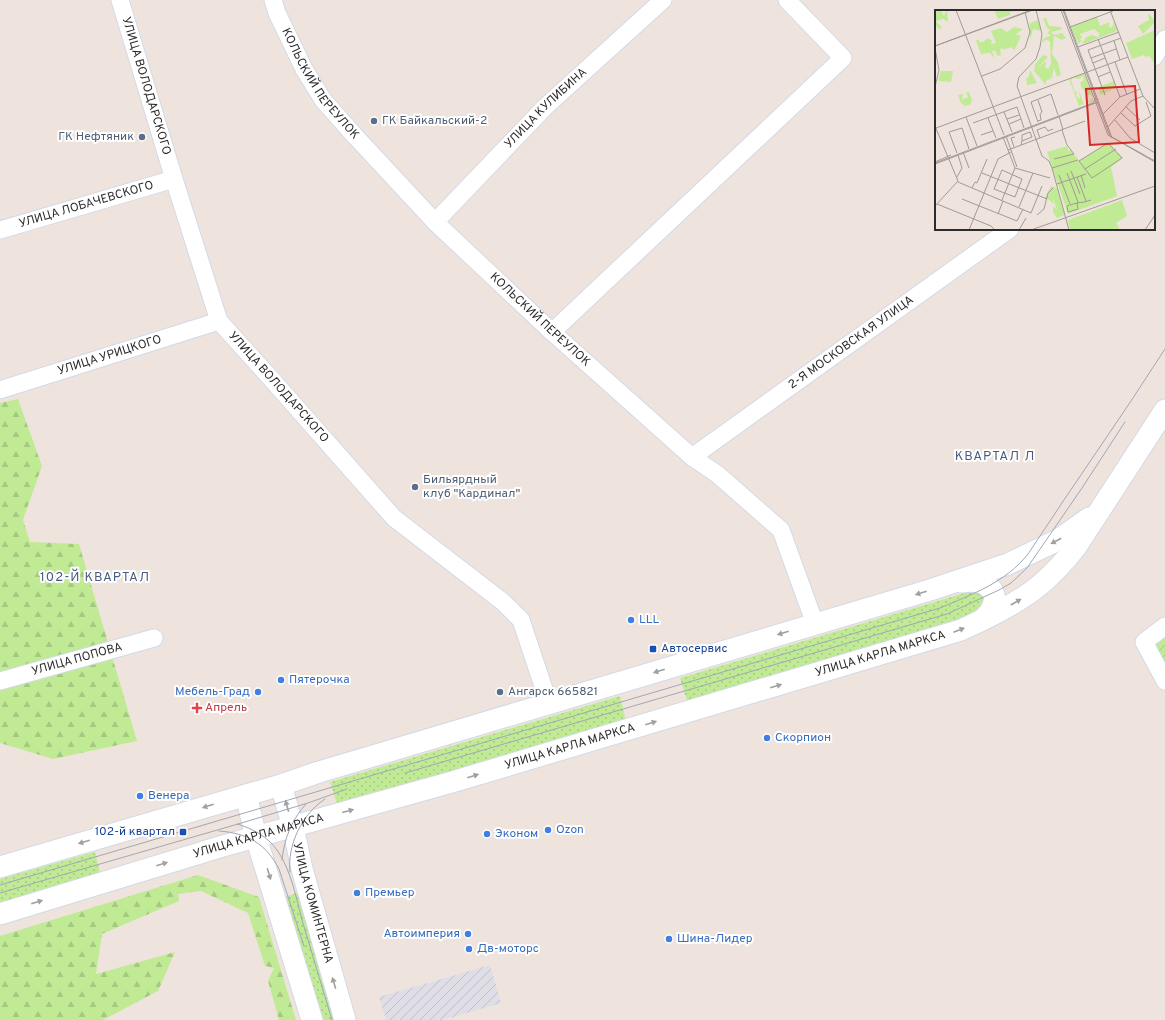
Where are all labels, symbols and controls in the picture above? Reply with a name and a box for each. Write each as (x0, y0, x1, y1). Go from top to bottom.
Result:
inset map (935, 10, 1155, 230)
street label: УЛИЦА ВОЛОДАРСКОГО (118, 15, 174, 157)
street label: КОЛЬСКИЙ ПЕРЕУЛОК (277, 26, 363, 143)
street label: УЛИЦА КУЛИБИНА (501, 65, 591, 152)
place label: ГК Байкальский-2 (382, 113, 487, 129)
marker: ГК Байкальский-2 (369, 116, 379, 126)
place label: ГК Нефтяник (58, 129, 134, 145)
marker: ГК Нефтяник (137, 132, 147, 142)
street label: УЛИЦА ЛОБАЧЕВСКОГО (17, 177, 156, 232)
street label: КОЛЬСКИЙ ПЕРЕУЛОК (486, 269, 593, 370)
street label: 2-Я МОСКОВСКАЯ УЛИЦА (785, 292, 917, 393)
street label: УЛИЦА ВОЛОДАРСКОГО (225, 328, 332, 446)
street label: УЛИЦА УРИЦКОГО (56, 332, 164, 379)
district label: КВАРТАЛ Л (955, 449, 1035, 465)
place label: Бильярдный клуб "Кардинал" (423, 472, 520, 502)
marker: Бильярдный клуб "Кардинал" (410, 482, 420, 492)
one-way arrow (1050, 538, 1061, 544)
district label: 102-Й КВАРТАЛ (40, 568, 150, 586)
one-way arrow (915, 590, 927, 596)
one-way arrow (1010, 598, 1022, 605)
place label: LLL (639, 612, 659, 628)
marker: LLL (626, 615, 636, 625)
street label: УЛИЦА КАРЛА МАРКСА (813, 627, 947, 681)
one-way arrow (953, 627, 965, 633)
one-way arrow (777, 630, 789, 636)
street label: УЛИЦА ПОПОВА (30, 639, 124, 680)
place label: Автосервис (661, 641, 727, 657)
marker: Автосервис (648, 644, 658, 654)
one-way arrow (653, 668, 665, 674)
place label: Пятерочка (289, 672, 350, 688)
marker: Пятерочка (276, 675, 286, 685)
one-way arrow (770, 683, 782, 689)
place label: Мебель-Град (175, 684, 250, 700)
place label: Ангарск 665821 (508, 684, 598, 700)
marker: Мебель-Град (253, 687, 263, 697)
marker: Ангарск 665821 (495, 687, 505, 697)
place label: Апрель (205, 700, 247, 716)
marker: Апрель (192, 703, 202, 713)
street label: УЛИЦА КАРЛА МАРКСА (503, 720, 637, 774)
one-way arrow (645, 720, 657, 726)
place label: Скорпион (775, 730, 831, 746)
marker: Скорпион (762, 733, 772, 743)
one-way arrow (467, 773, 479, 779)
place label: Венера (148, 788, 189, 804)
marker: Венера (135, 791, 145, 801)
one-way arrow (284, 800, 290, 812)
one-way arrow (202, 803, 214, 809)
one-way arrow (342, 808, 354, 814)
street label: УЛИЦА КАРЛА МАРКСА (191, 810, 326, 863)
place label: Ozon (556, 822, 584, 838)
place label: 102-й квартал (95, 824, 175, 840)
marker: Ozon (543, 825, 553, 835)
place label: Эконом (495, 826, 538, 842)
marker: 102-й квартал (178, 827, 188, 837)
marker: Эконом (482, 829, 492, 839)
one-way arrow (77, 839, 89, 845)
street label: УЛИЦА КОМИНТЕРНА (289, 841, 336, 965)
one-way arrow (156, 861, 168, 867)
one-way arrow (266, 869, 272, 881)
place label: Премьер (365, 885, 415, 901)
marker: Премьер (352, 888, 362, 898)
one-way arrow (32, 899, 44, 905)
place label: Автоимперия (383, 926, 460, 942)
marker: Автоимперия (463, 929, 473, 939)
place label: Шина-Лидер (677, 931, 753, 947)
marker: Шина-Лидер (664, 934, 674, 944)
place label: Дв-моторс (477, 941, 539, 957)
marker: Дв-моторс (464, 944, 474, 954)
one-way arrow (331, 976, 337, 988)

